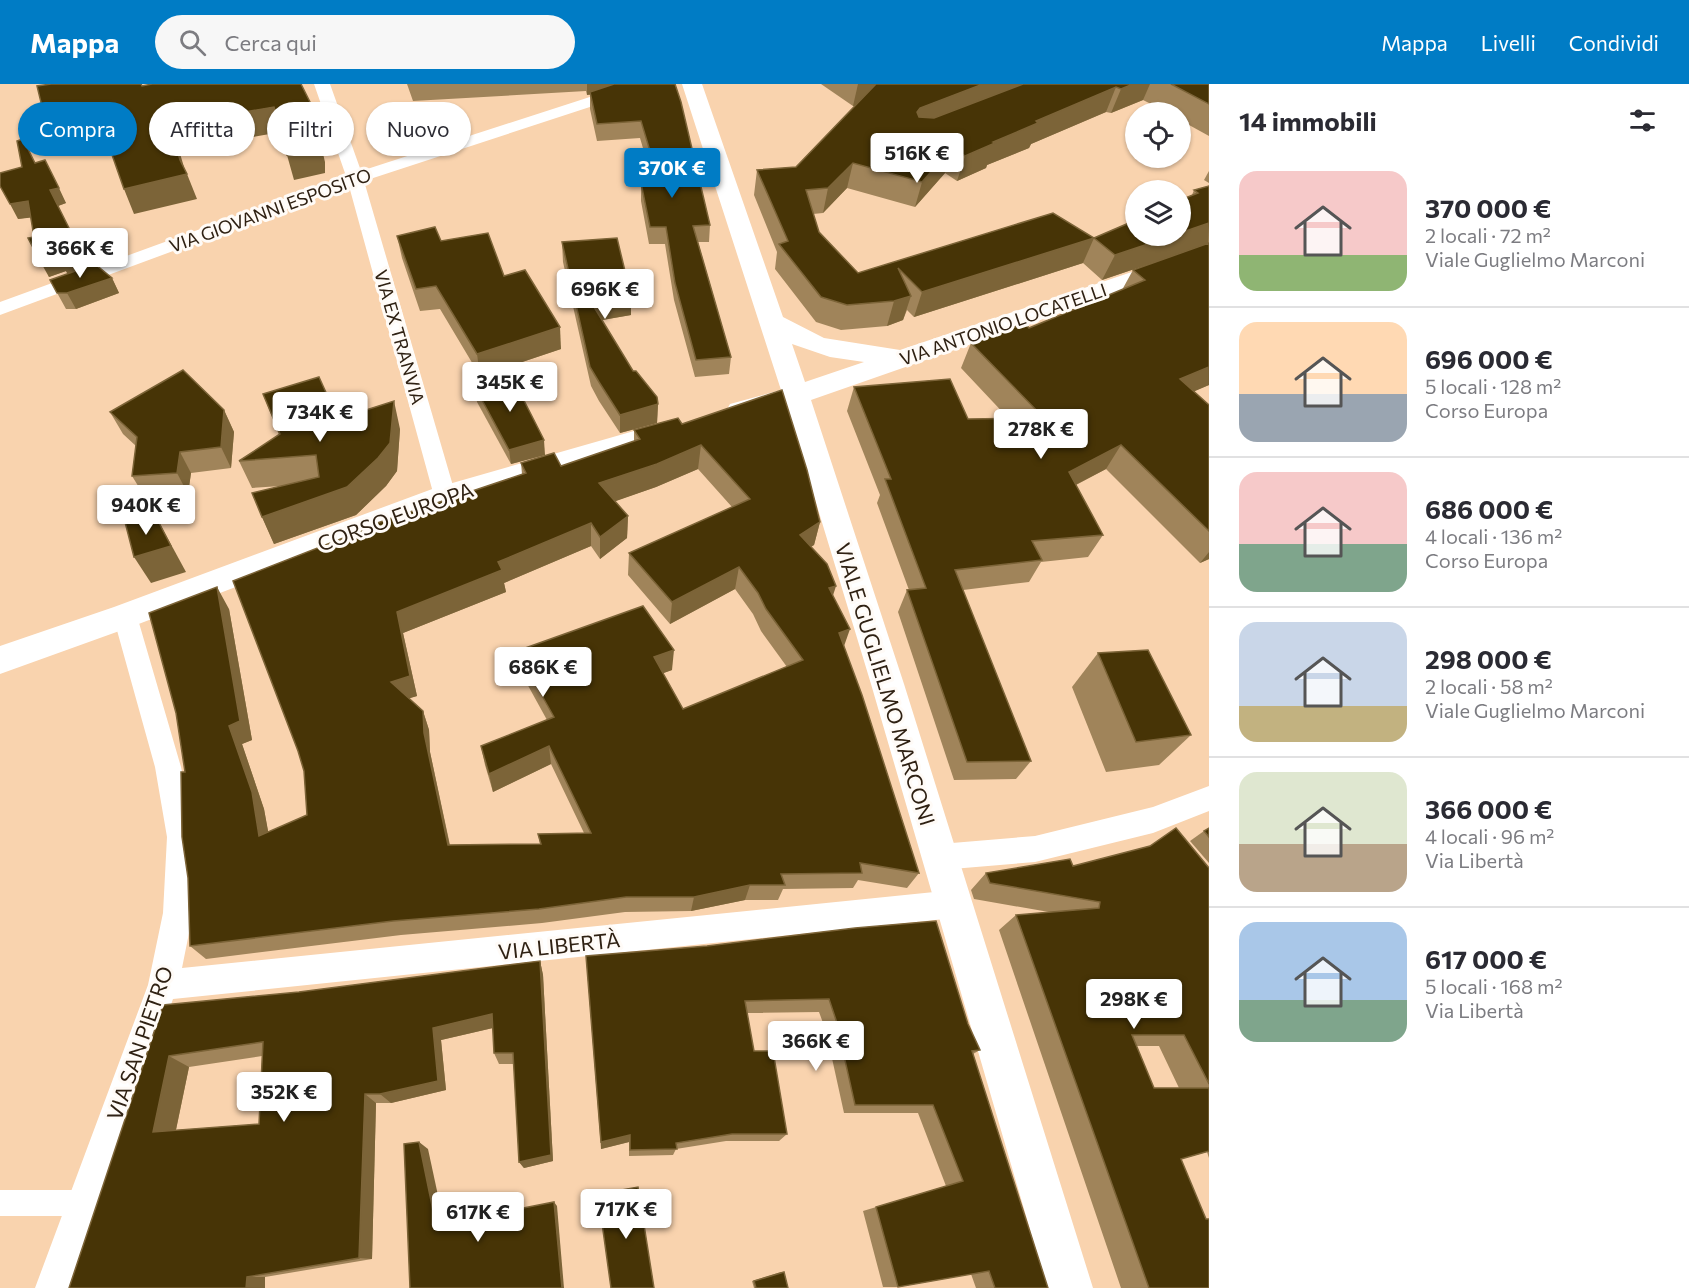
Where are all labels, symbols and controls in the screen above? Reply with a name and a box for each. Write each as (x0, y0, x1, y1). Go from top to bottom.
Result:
search box (155, 15, 575, 69)
text: Mappa (30, 25, 119, 59)
icon: search (176, 26, 209, 59)
text: Cerca qui (224, 29, 317, 56)
text: Mappa (1381, 30, 1448, 55)
text: Livelli (1481, 30, 1536, 55)
text: Condividi (1569, 30, 1659, 55)
chip: Compra (18, 102, 137, 156)
chip: Affitta (149, 102, 255, 156)
chip: Filtri (267, 102, 354, 156)
chip: Nuovo (366, 102, 471, 156)
map controls (1125, 102, 1191, 246)
button: locate (1125, 102, 1191, 168)
icon: filters (1626, 104, 1659, 137)
text: 14 immobili (1239, 105, 1377, 136)
pin: 516K € (868, 133, 966, 184)
text: 516K € (885, 140, 949, 164)
pin: 370K € (623, 148, 721, 199)
text: 370K € (638, 155, 706, 179)
street label: VIA GIOVANNI ESPOSITO (166, 163, 374, 257)
button: layers (1125, 180, 1191, 246)
text: 370 000 € (1425, 192, 1551, 223)
icon: home (1287, 195, 1359, 267)
text: 2 locali · 72 m² (1425, 223, 1551, 247)
pin: 366K € (31, 228, 129, 279)
text: 366K € (46, 235, 114, 259)
text: Viale Guglielmo Marconi (1425, 247, 1645, 271)
street label: VIA EX TRANVIA (370, 267, 430, 407)
pin: 696K € (556, 269, 654, 320)
text: 696K € (571, 276, 639, 300)
street label: VIA ANTONIO LOCATELLI (897, 278, 1109, 370)
text: 696 000 € (1425, 343, 1553, 374)
icon: home (1287, 346, 1359, 418)
pin: 345K € (461, 362, 559, 413)
text: 345K € (476, 369, 544, 393)
text: 5 locali · 128 m² (1425, 374, 1561, 398)
pin: 734K € (271, 392, 369, 443)
text: Corso Europa (1425, 398, 1548, 422)
text: 734K € (287, 399, 353, 423)
pin: 278K € (992, 409, 1090, 460)
text: 278K € (1008, 416, 1074, 440)
street label: CORSO EUROPA (313, 476, 477, 556)
pin: 940K € (97, 485, 195, 536)
text: 940K € (111, 492, 181, 516)
text: 686 000 € (1425, 493, 1553, 524)
icon: home (1287, 496, 1359, 568)
text: 4 locali · 136 m² (1425, 524, 1562, 548)
street label: VIALE GUGLIELMO MARCONI (831, 540, 941, 828)
text: Corso Europa (1425, 548, 1548, 572)
text: 298 000 € (1425, 643, 1552, 674)
icon: home (1287, 646, 1359, 718)
pin: 686K € (494, 647, 592, 698)
text: 686K € (509, 654, 577, 678)
text: 2 locali · 58 m² (1425, 674, 1553, 698)
text: Viale Guglielmo Marconi (1425, 698, 1645, 722)
text: 366 000 € (1425, 793, 1552, 824)
icon: home (1287, 796, 1359, 868)
text: 4 locali · 96 m² (1425, 824, 1554, 848)
text: Via Libertà (1425, 848, 1524, 872)
street label: VIA LIBERTÀ (497, 926, 621, 964)
text: 617 000 € (1425, 943, 1547, 974)
icon: home (1287, 946, 1359, 1018)
street label: VIA SAN PIETRO (101, 963, 177, 1123)
text: 5 locali · 168 m² (1425, 974, 1562, 998)
pin: 298K € (1085, 979, 1183, 1030)
text: 298K € (1100, 986, 1168, 1010)
text: Via Libertà (1425, 998, 1524, 1022)
pin: 366K € (767, 1021, 865, 1072)
text: 366K € (782, 1028, 850, 1052)
pin: 352K € (235, 1072, 333, 1123)
text: 352K € (251, 1079, 317, 1103)
pin: 717K € (577, 1189, 675, 1240)
pin: 617K € (429, 1192, 527, 1243)
text: 717K € (595, 1196, 657, 1220)
text: 617K € (446, 1199, 510, 1223)

